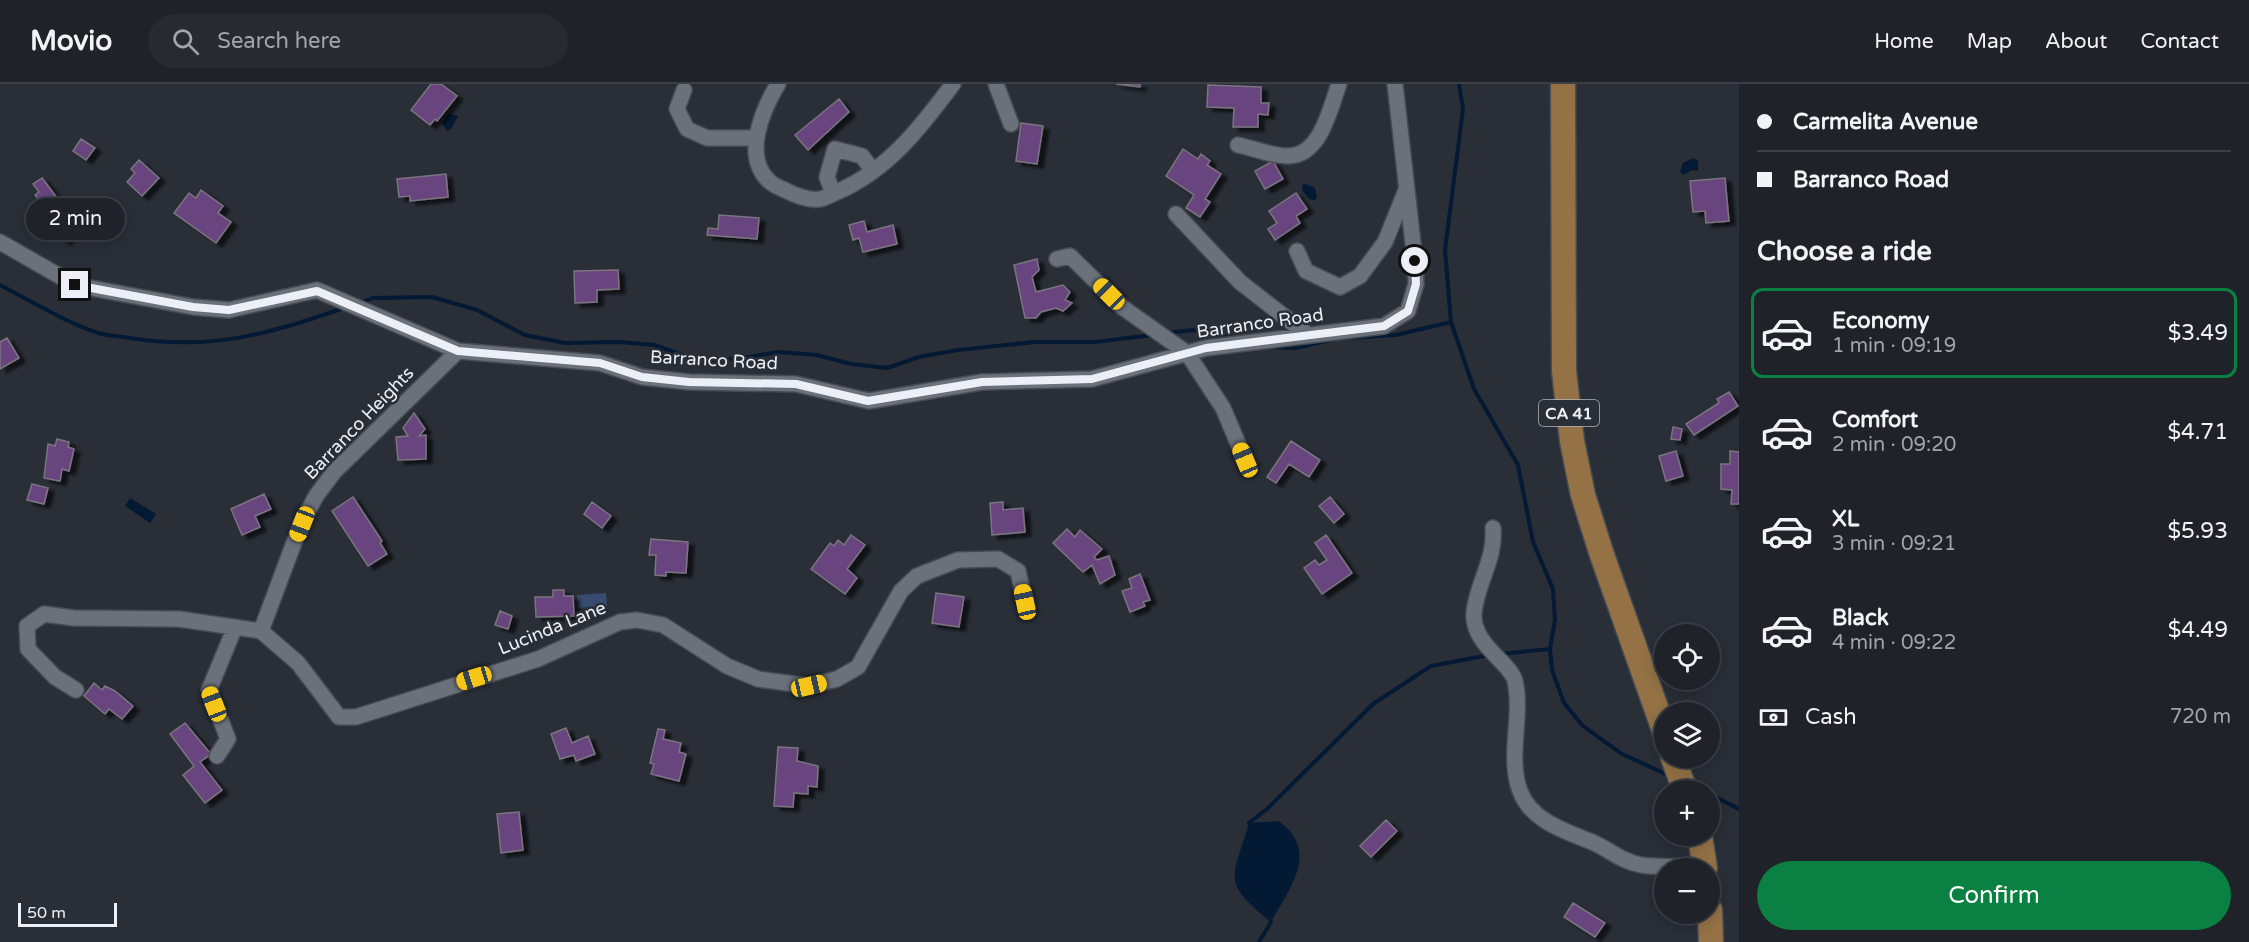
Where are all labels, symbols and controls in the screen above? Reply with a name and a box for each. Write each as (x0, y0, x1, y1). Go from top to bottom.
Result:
search box (148, 14, 568, 68)
text: Movio (30, 24, 112, 58)
icon: search (169, 25, 202, 58)
text: Search here (217, 28, 341, 54)
text: Home (1874, 29, 1934, 54)
text: Map (1967, 29, 2012, 54)
text: About (2045, 29, 2107, 54)
text: Contact (2140, 29, 2219, 54)
text: Carmelita Avenue (1793, 109, 1978, 135)
text: Barranco Road (1793, 167, 1949, 193)
callout: 2 min (26, 198, 124, 240)
text: 2 min (49, 207, 102, 231)
text: Choose a ride (1757, 235, 1932, 268)
route start (1401, 247, 1428, 274)
route end (61, 271, 88, 298)
car (1090, 275, 1128, 313)
street label: Barranco Road (1195, 303, 1325, 343)
icon: car (1760, 306, 1814, 360)
text: Economy (1832, 308, 1929, 334)
text: $3.49 (2168, 320, 2228, 346)
text: 1 min · 09:19 (1832, 334, 1956, 358)
street label: Barranco Road (650, 346, 778, 374)
street label: Barranco Heights (300, 362, 418, 484)
road number: CA 41 (1539, 400, 1599, 426)
icon: car (1760, 405, 1814, 459)
text: Comfort (1832, 407, 1918, 433)
text: $4.71 (2167, 419, 2228, 445)
text: 2 min · 09:20 (1832, 433, 1956, 457)
car (1230, 440, 1260, 480)
car (287, 504, 317, 544)
icon: car (1760, 504, 1814, 558)
text: XL (1832, 506, 1859, 532)
text: $5.93 (2167, 518, 2228, 544)
text: 3 min · 09:21 (1832, 532, 1956, 556)
car (1012, 583, 1038, 621)
street label: Lucinda Lane (495, 596, 609, 660)
icon: car (1760, 603, 1814, 657)
text: Black (1832, 605, 1889, 631)
text: $4.49 (2168, 617, 2228, 643)
map controls (1654, 624, 1720, 924)
button: locate (1654, 624, 1720, 690)
text: 4 min · 09:22 (1832, 631, 1956, 655)
car (454, 664, 494, 692)
car (789, 673, 829, 699)
car (199, 684, 229, 724)
icon: cash (1757, 701, 1790, 734)
button: layers (1654, 702, 1720, 768)
text: Cash (1805, 704, 1857, 730)
text: 720 m (2170, 705, 2231, 729)
button: + (1654, 780, 1720, 846)
button: − (1654, 858, 1720, 924)
button: Confirm (1757, 861, 2231, 930)
scale bar (18, 900, 117, 928)
text: 50 m (27, 903, 66, 923)

